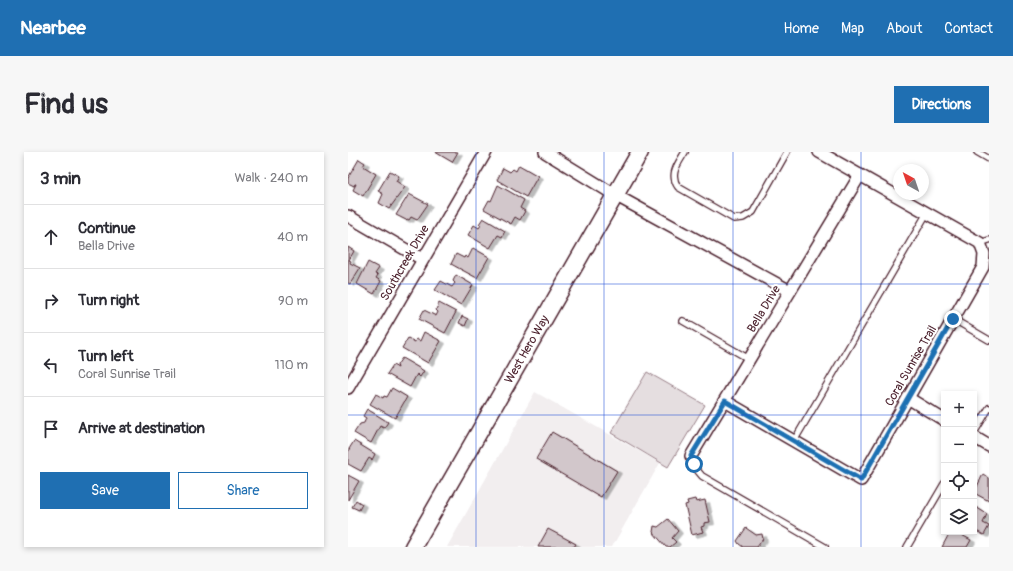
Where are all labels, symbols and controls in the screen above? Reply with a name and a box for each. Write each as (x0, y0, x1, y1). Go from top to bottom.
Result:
text: Nearbee (20, 16, 86, 40)
text: Home (784, 20, 819, 37)
text: Map (841, 20, 864, 37)
text: About (886, 20, 922, 37)
text: Contact (944, 20, 993, 37)
button: Directions (894, 86, 989, 123)
text: Find us (24, 87, 108, 122)
north arrow (893, 164, 929, 200)
text: 3 min (40, 168, 81, 189)
text: Walk · 240 m (234, 170, 308, 186)
text: Continue (78, 219, 136, 238)
street label: Southcreek Drive (377, 222, 433, 304)
icon: ahead (40, 226, 62, 248)
text: 40 m (277, 229, 308, 245)
text: Bella Drive (78, 238, 135, 254)
street label: Bella Drive (744, 283, 784, 335)
icon: right (40, 290, 62, 312)
text: Turn right (78, 291, 139, 310)
text: 90 m (278, 293, 308, 309)
route end (944, 310, 962, 328)
street label: West Hero Way (501, 313, 552, 386)
street label: Coral Sunrise Trail (882, 323, 940, 409)
text: Turn left (78, 347, 134, 366)
icon: left (40, 354, 62, 376)
text: 110 m (275, 357, 308, 373)
text: Coral Sunrise Trail (78, 366, 176, 382)
map controls (941, 391, 977, 535)
button: + (941, 391, 977, 427)
icon: arrive (40, 418, 62, 440)
text: Arrive at destination (78, 419, 205, 438)
button: − (941, 427, 977, 463)
route start (685, 455, 703, 473)
button: locate (941, 463, 977, 499)
button: Save (40, 472, 170, 509)
button: Share (178, 472, 308, 509)
button: layers (941, 499, 977, 535)

